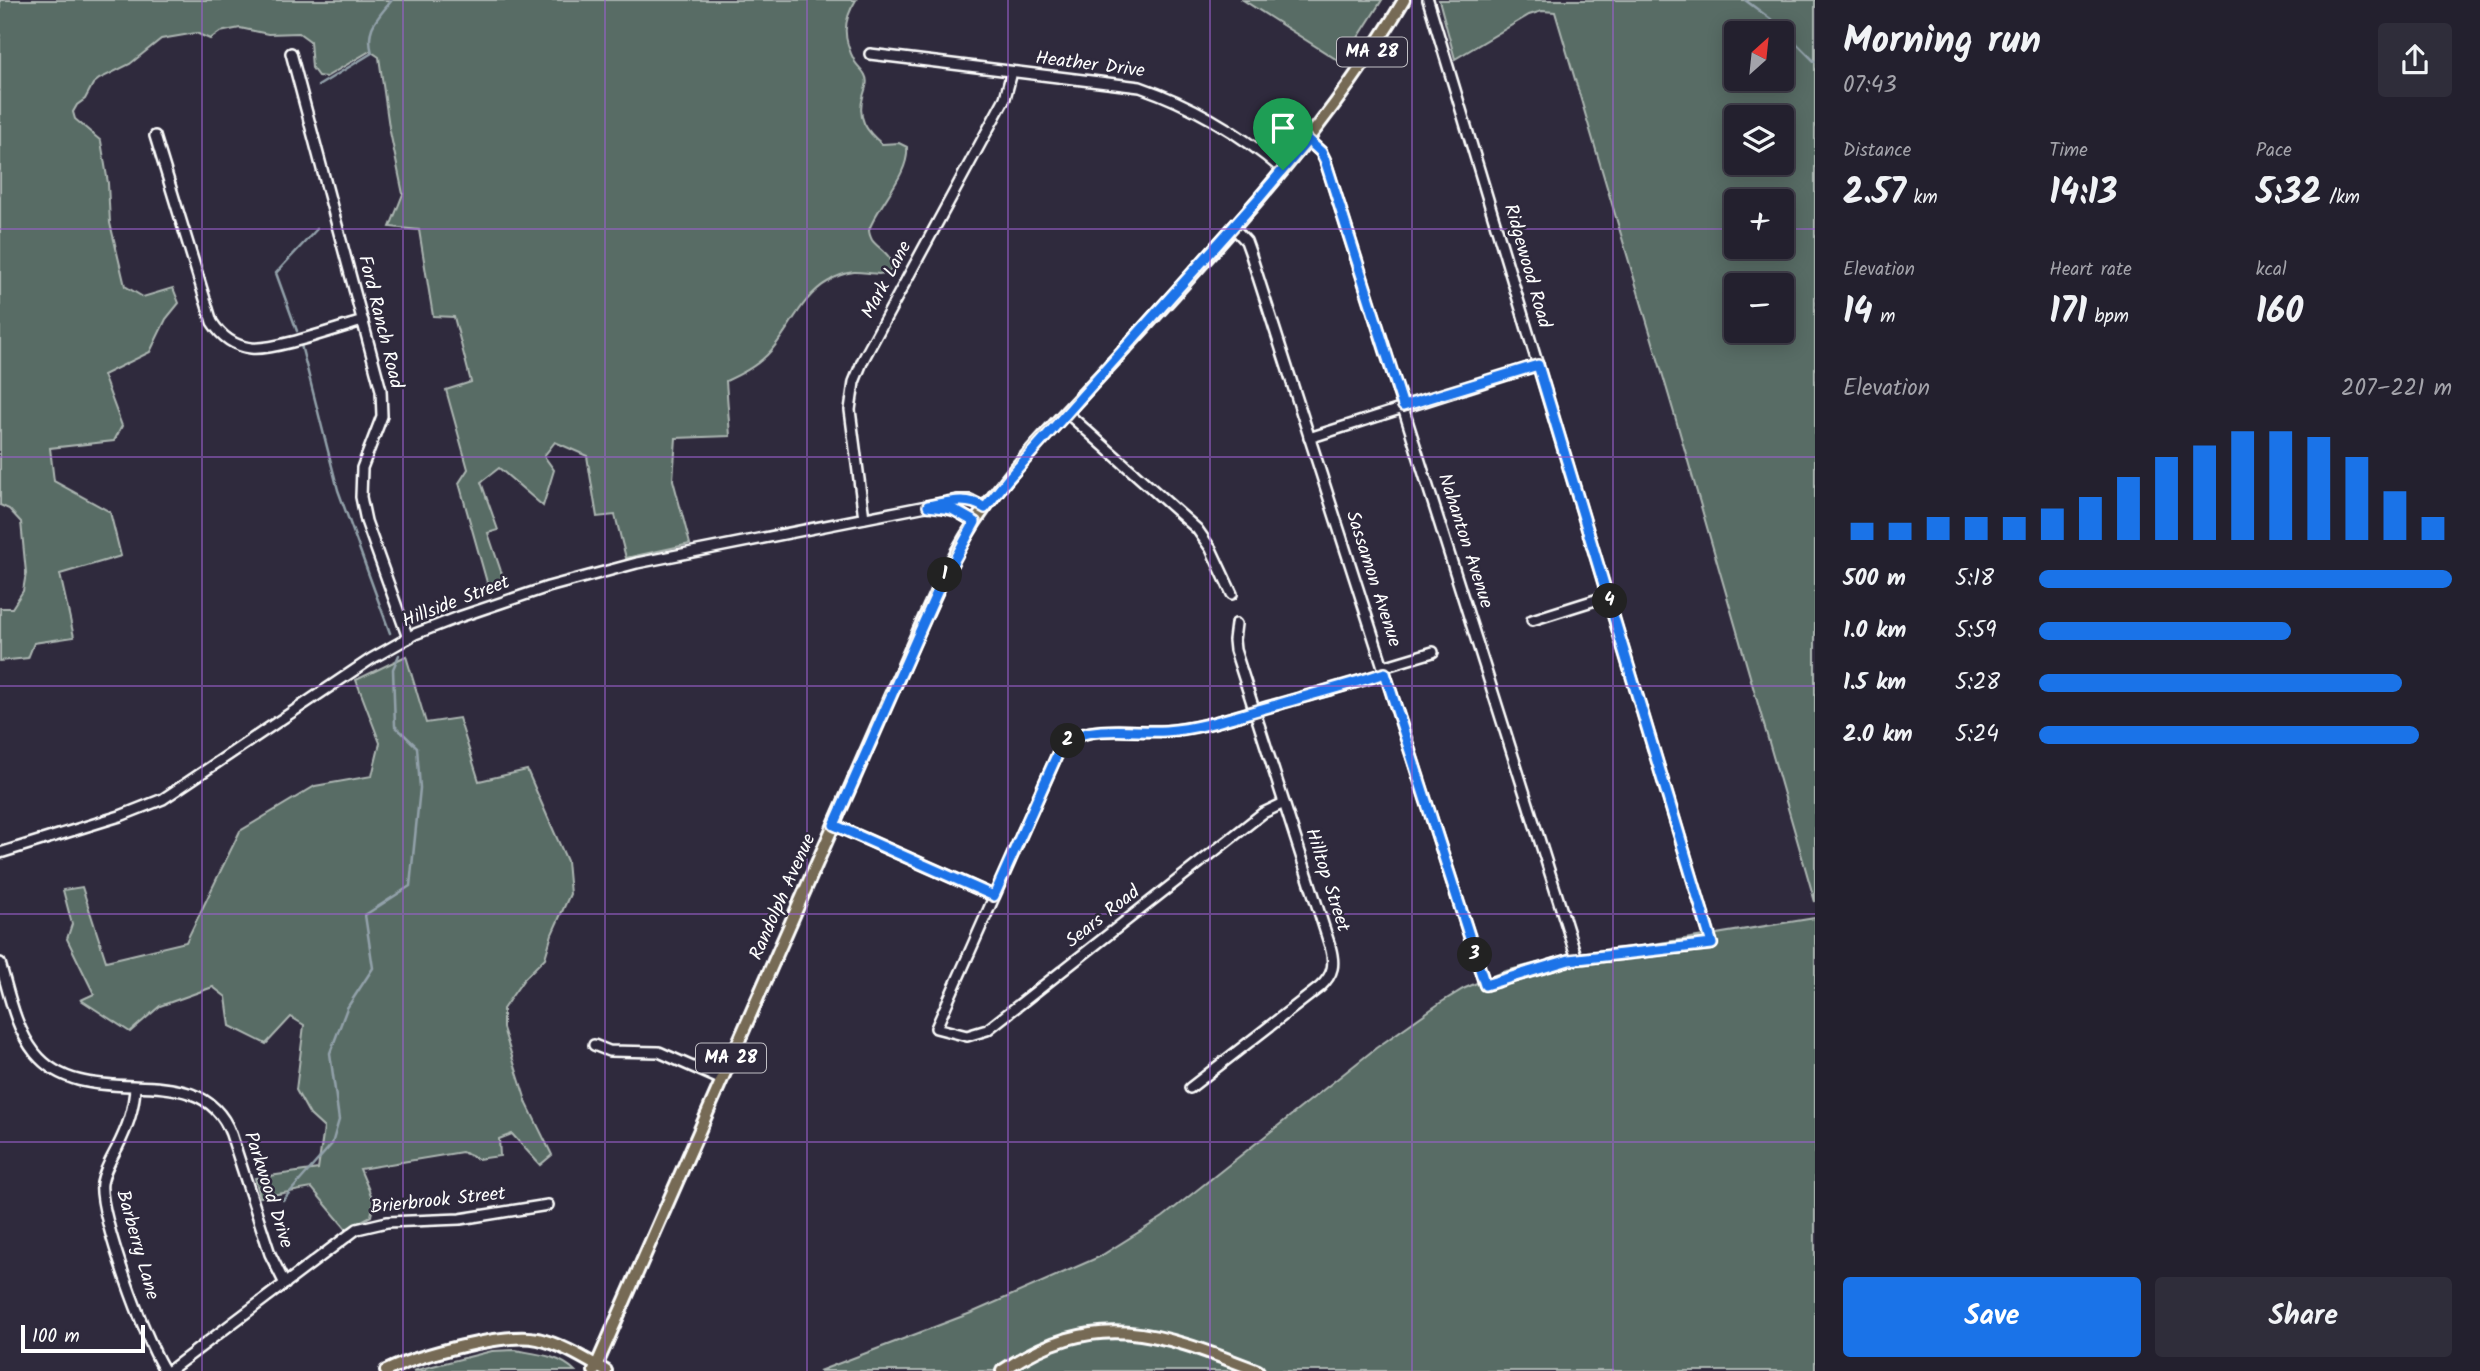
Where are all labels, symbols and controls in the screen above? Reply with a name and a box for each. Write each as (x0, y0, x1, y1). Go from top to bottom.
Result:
text: Morning run (1843, 12, 2041, 72)
north arrow (1724, 21, 1794, 91)
map controls (1724, 21, 1794, 343)
button: share (2378, 23, 2452, 97)
road number: MA 28 (1337, 38, 1407, 66)
street label: Heather Drive (1034, 43, 1147, 87)
text: 07:43 (1843, 68, 1897, 104)
pin (1253, 98, 1313, 170)
button: layers (1724, 105, 1794, 175)
icon: arrive (1264, 109, 1302, 147)
text: Distance (1843, 136, 1911, 166)
text: Time (2049, 136, 2088, 166)
text: Pace (2256, 136, 2292, 166)
text: 2.57 (1843, 166, 1906, 222)
text: 14:13 (2049, 166, 2117, 222)
text: 5:32 (2256, 166, 2322, 222)
text: km (1906, 183, 1938, 213)
text: /km (2322, 183, 2360, 213)
button: + (1724, 189, 1794, 259)
street label: Ridgewood Road (1495, 200, 1559, 332)
street label: Mark Lane (854, 235, 920, 324)
street label: Ford Ranch Road (349, 252, 411, 392)
text: Elevation (1843, 255, 1915, 285)
text: Heart rate (2049, 255, 2132, 285)
text: kcal (2256, 255, 2287, 285)
button: − (1724, 273, 1794, 343)
text: 14 (1843, 285, 1873, 341)
text: 171 (2049, 285, 2087, 341)
text: 160 (2256, 285, 2303, 341)
text: m (1873, 302, 1895, 332)
text: bpm (2087, 302, 2129, 332)
text: Elevation (1843, 371, 1930, 407)
text: 207–221 m (2341, 371, 2452, 407)
street label: Nahanton Avenue (1429, 469, 1501, 613)
street label: Sassamon Avenue (1337, 507, 1409, 651)
pin: 1 (928, 558, 962, 592)
text: 1 (942, 559, 947, 589)
text: 500 m (1843, 561, 1906, 597)
text: 5:18 (1955, 561, 1994, 597)
street label: Hillside Street (398, 568, 515, 636)
pin: 4 (1592, 584, 1628, 618)
text: 4 (1604, 585, 1615, 615)
text: 1.0 km (1843, 613, 1906, 649)
text: 5:59 (1955, 613, 1997, 649)
text: 1.5 km (1843, 665, 1906, 701)
text: 5:28 (1955, 665, 2000, 701)
text: 2.0 km (1843, 717, 1913, 753)
text: 5:24 (1955, 717, 1999, 753)
pin: 2 (1050, 724, 1086, 758)
text: 2 (1062, 725, 1073, 755)
street label: Hilltop Street (1296, 824, 1358, 936)
street label: Randolph Avenue (742, 829, 824, 965)
street label: Sears Road (1059, 878, 1147, 956)
pin: 3 (1458, 937, 1492, 972)
text: 3 (1469, 939, 1480, 969)
road number: MA 28 (696, 1044, 766, 1072)
street label: Parkwood Drive (235, 1128, 301, 1253)
street label: Brierbrook Street (369, 1179, 508, 1223)
street label: Barberry Lane (107, 1187, 167, 1304)
button: Save (1843, 1277, 2141, 1357)
button: Share (2155, 1277, 2452, 1357)
scale bar (21, 1322, 145, 1354)
text: 100 m (32, 1322, 80, 1352)

